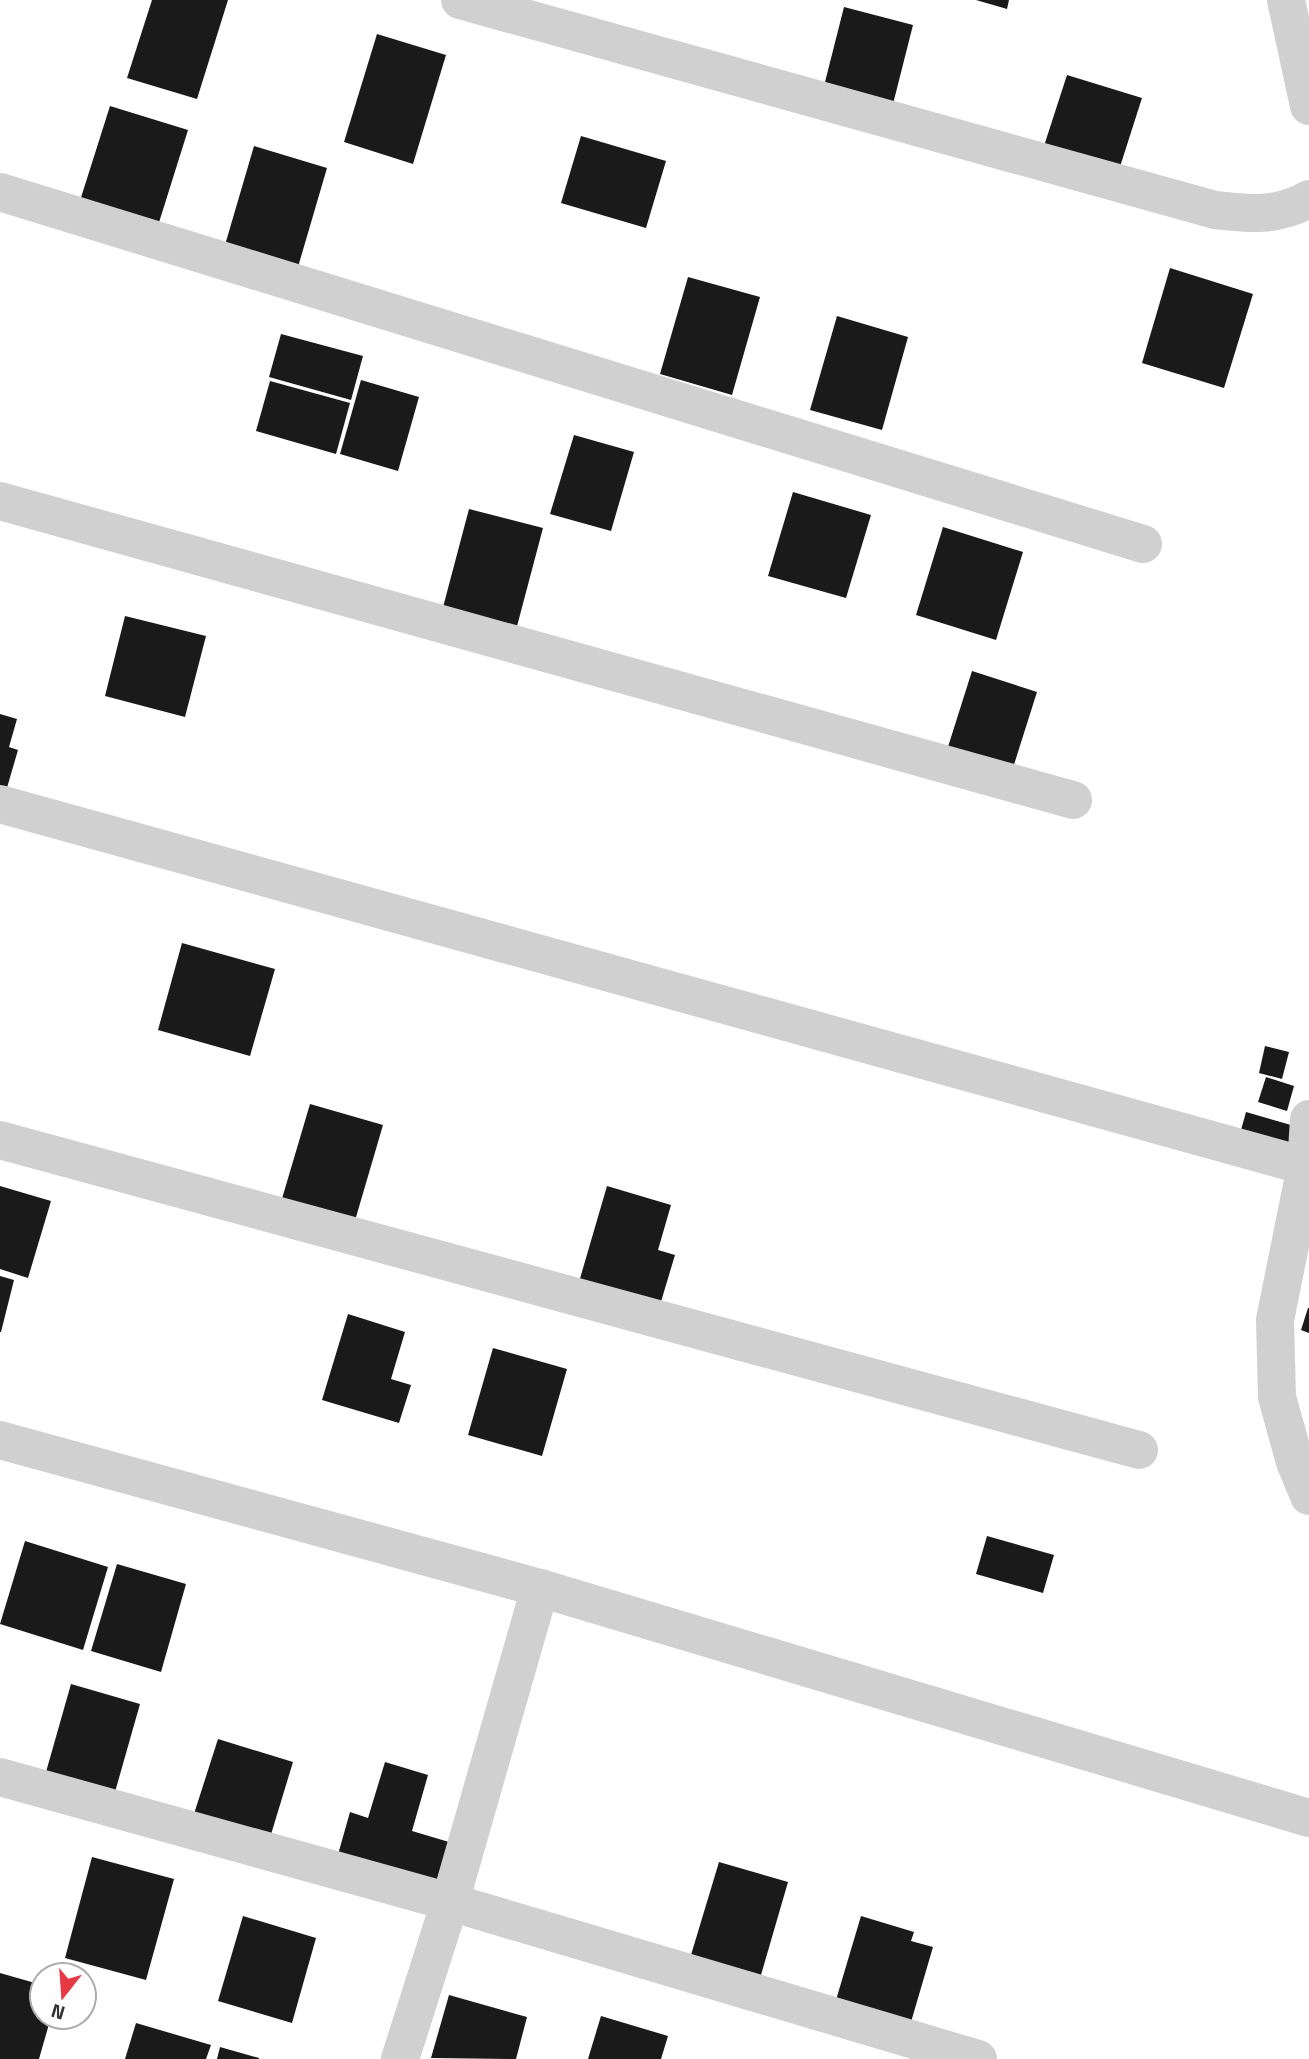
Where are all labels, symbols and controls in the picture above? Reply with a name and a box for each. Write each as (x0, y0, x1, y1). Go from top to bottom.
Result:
north arrow (28, 1961, 98, 2031)
text: N (47, 1997, 68, 2029)

